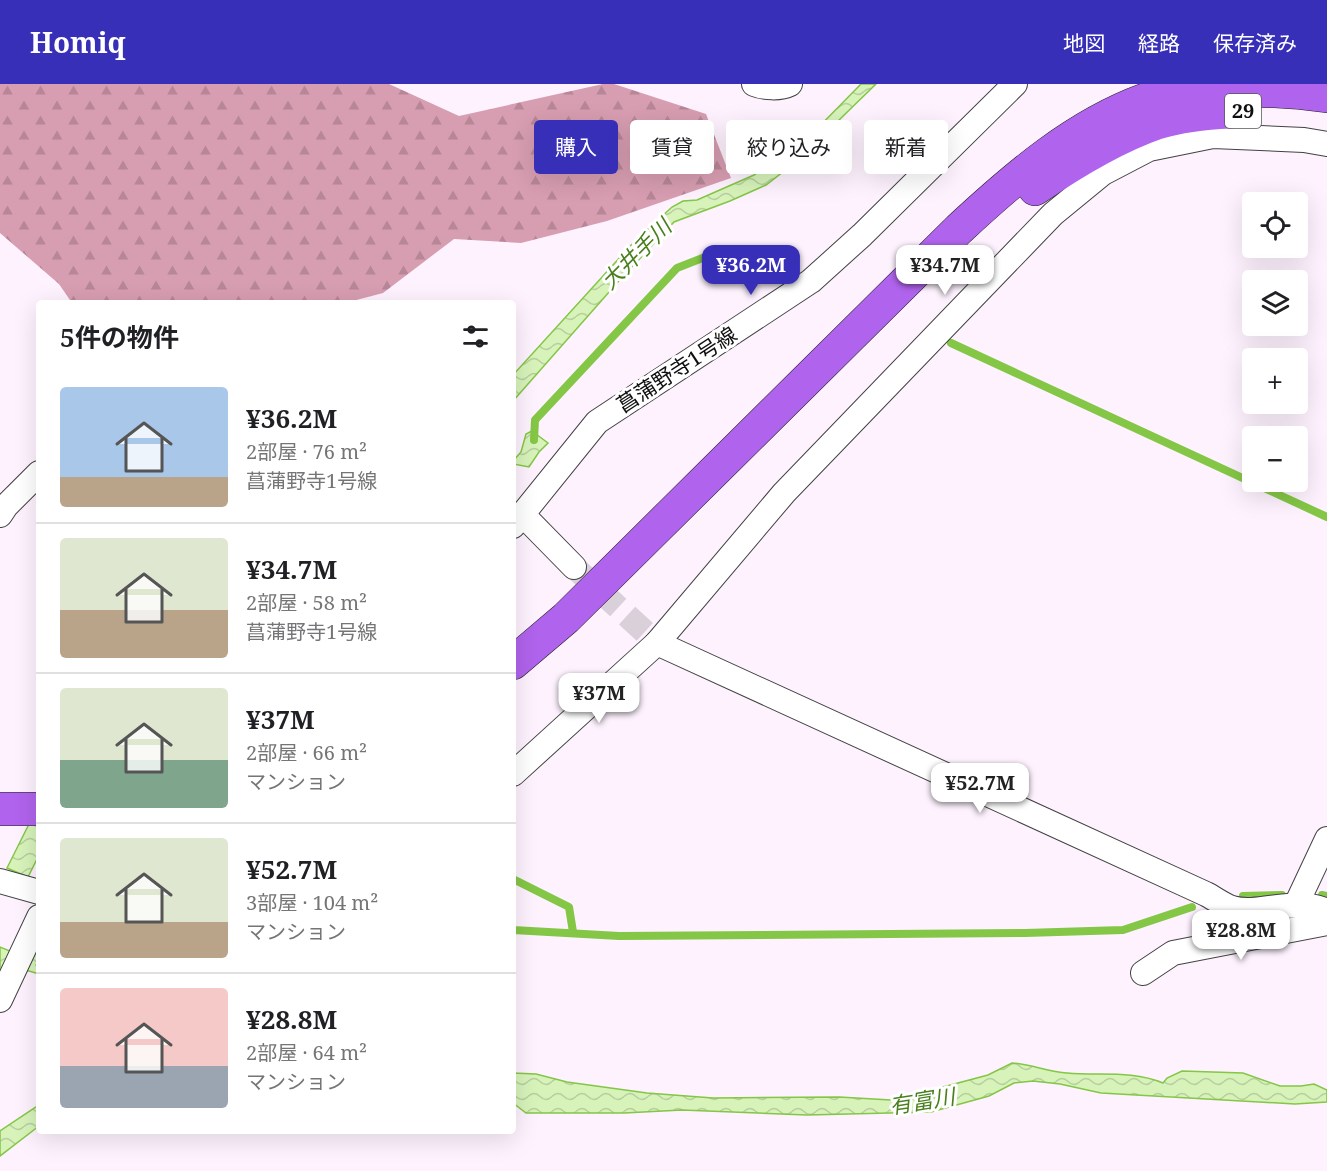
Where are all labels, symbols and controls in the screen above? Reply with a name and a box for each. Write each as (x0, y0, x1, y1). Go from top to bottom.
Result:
text: Homiq (30, 23, 126, 61)
text: 地図 (1063, 29, 1105, 57)
text: 経路 (1138, 29, 1180, 57)
text: 保存済み (1213, 29, 1297, 57)
road number: 29 (1225, 94, 1261, 128)
chip: 購入 (534, 120, 618, 174)
chip: 賃貸 (630, 120, 714, 174)
chip: 絞り込み (726, 120, 852, 174)
chip: 新着 (864, 120, 948, 174)
map controls (1242, 192, 1308, 492)
button: locate (1242, 192, 1308, 258)
water label: 大井手川 (594, 210, 678, 295)
pin: ¥36.2M (702, 245, 800, 296)
pin: ¥34.7M (896, 245, 994, 296)
text: ¥36.2M (716, 251, 786, 278)
text: ¥34.7M (910, 251, 980, 278)
button: layers (1242, 270, 1308, 336)
text: 5件の物件 (60, 319, 179, 355)
icon: filters (459, 320, 492, 353)
street label: 菖蒲野寺1号線 (611, 320, 742, 418)
button: + (1242, 348, 1308, 414)
text: ¥36.2M (246, 400, 337, 436)
icon: home (108, 411, 180, 483)
button: − (1242, 426, 1308, 492)
text: 2部屋 · 76 m² (246, 438, 367, 465)
text: 菖蒲野寺1号線 (246, 467, 377, 494)
text: ¥34.7M (246, 551, 337, 587)
icon: home (108, 562, 180, 634)
text: 2部屋 · 58 m² (246, 589, 367, 616)
text: 菖蒲野寺1号線 (246, 618, 377, 645)
pin: ¥37M (563, 673, 635, 724)
text: ¥37M (573, 679, 625, 706)
text: ¥37M (246, 701, 315, 737)
icon: home (108, 712, 180, 784)
text: 2部屋 · 66 m² (246, 739, 367, 766)
pin: ¥52.7M (931, 763, 1029, 814)
text: マンション (246, 768, 346, 795)
text: ¥52.7M (945, 769, 1015, 796)
text: ¥52.7M (246, 851, 337, 887)
icon: home (108, 862, 180, 934)
text: 3部屋 · 104 m² (246, 889, 378, 916)
pin: ¥28.8M (1192, 910, 1290, 961)
text: ¥28.8M (1206, 916, 1276, 943)
text: マンション (246, 918, 346, 945)
text: ¥28.8M (246, 1001, 337, 1037)
icon: home (108, 1012, 180, 1084)
text: 2部屋 · 64 m² (246, 1039, 367, 1066)
text: マンション (246, 1068, 346, 1095)
water label: 有富川 (887, 1080, 959, 1120)

